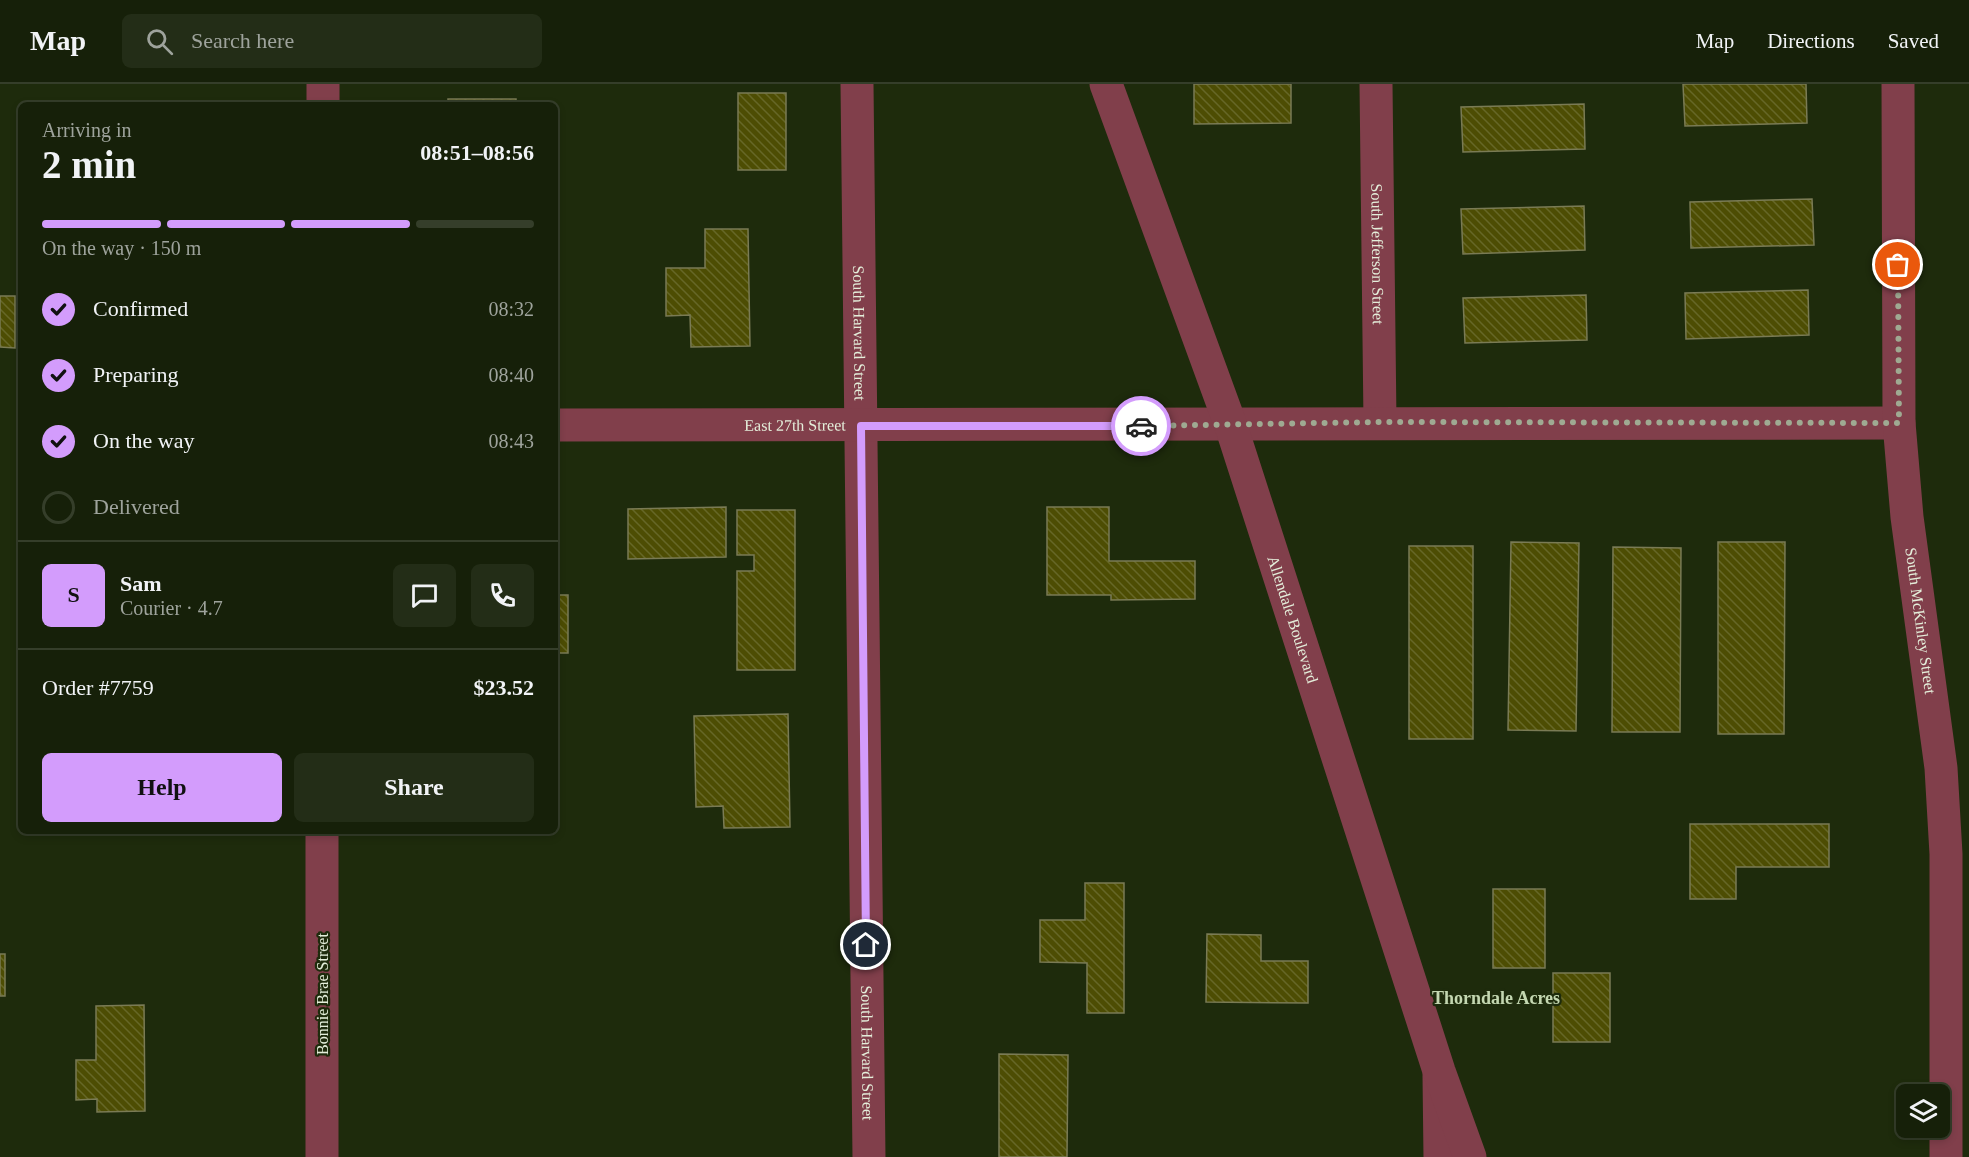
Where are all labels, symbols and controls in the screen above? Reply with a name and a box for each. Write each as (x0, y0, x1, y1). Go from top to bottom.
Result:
search box (122, 14, 542, 68)
text: Map (30, 25, 86, 56)
icon: search (143, 25, 176, 58)
text: Search here (191, 28, 294, 53)
text: Map (1696, 29, 1734, 53)
text: Directions (1767, 29, 1855, 53)
text: Saved (1888, 29, 1939, 53)
text: Arriving in (42, 119, 131, 141)
text: 08:51–08:56 (420, 140, 534, 165)
text: 2 min (42, 143, 136, 186)
street label: South Jefferson Street (1368, 183, 1387, 325)
text: On the way · 150 m (42, 237, 201, 259)
pin (1872, 239, 1923, 290)
icon: bag (1881, 248, 1914, 281)
street label: South Harvard Street (850, 265, 869, 401)
icon: check (42, 293, 75, 326)
text: Confirmed (93, 296, 188, 321)
text: 08:32 (488, 298, 534, 320)
icon: check (42, 359, 75, 392)
text: Preparing (93, 362, 179, 387)
text: 08:40 (488, 364, 534, 386)
courier (1111, 396, 1171, 456)
icon: car (1125, 410, 1158, 443)
street label: East 27th Street (744, 417, 846, 434)
icon: check (42, 425, 75, 458)
text: On the way (93, 428, 194, 453)
text: 08:43 (488, 430, 534, 452)
text: Delivered (93, 494, 180, 519)
street label: South McKinley Street (1902, 546, 1939, 696)
street label: Allendale Boulevard (1264, 553, 1321, 685)
button: chat (393, 564, 456, 627)
button: phone (471, 564, 534, 627)
text: Sam (120, 571, 162, 596)
text: S (67, 582, 80, 607)
text: Courier · 4.7 (120, 597, 223, 619)
text: Order #7759 (42, 675, 154, 700)
text: $23.52 (474, 675, 534, 700)
button: Help (42, 753, 282, 822)
button: Share (294, 753, 534, 822)
pin (840, 919, 891, 970)
icon: home (849, 928, 882, 961)
street label: Bonnie Brae Street (314, 933, 331, 1055)
street label: South Harvard Street (858, 985, 877, 1121)
district label: Thorndale Acres (1432, 988, 1560, 1008)
map controls (1896, 1084, 1950, 1138)
button: layers (1896, 1084, 1950, 1138)

